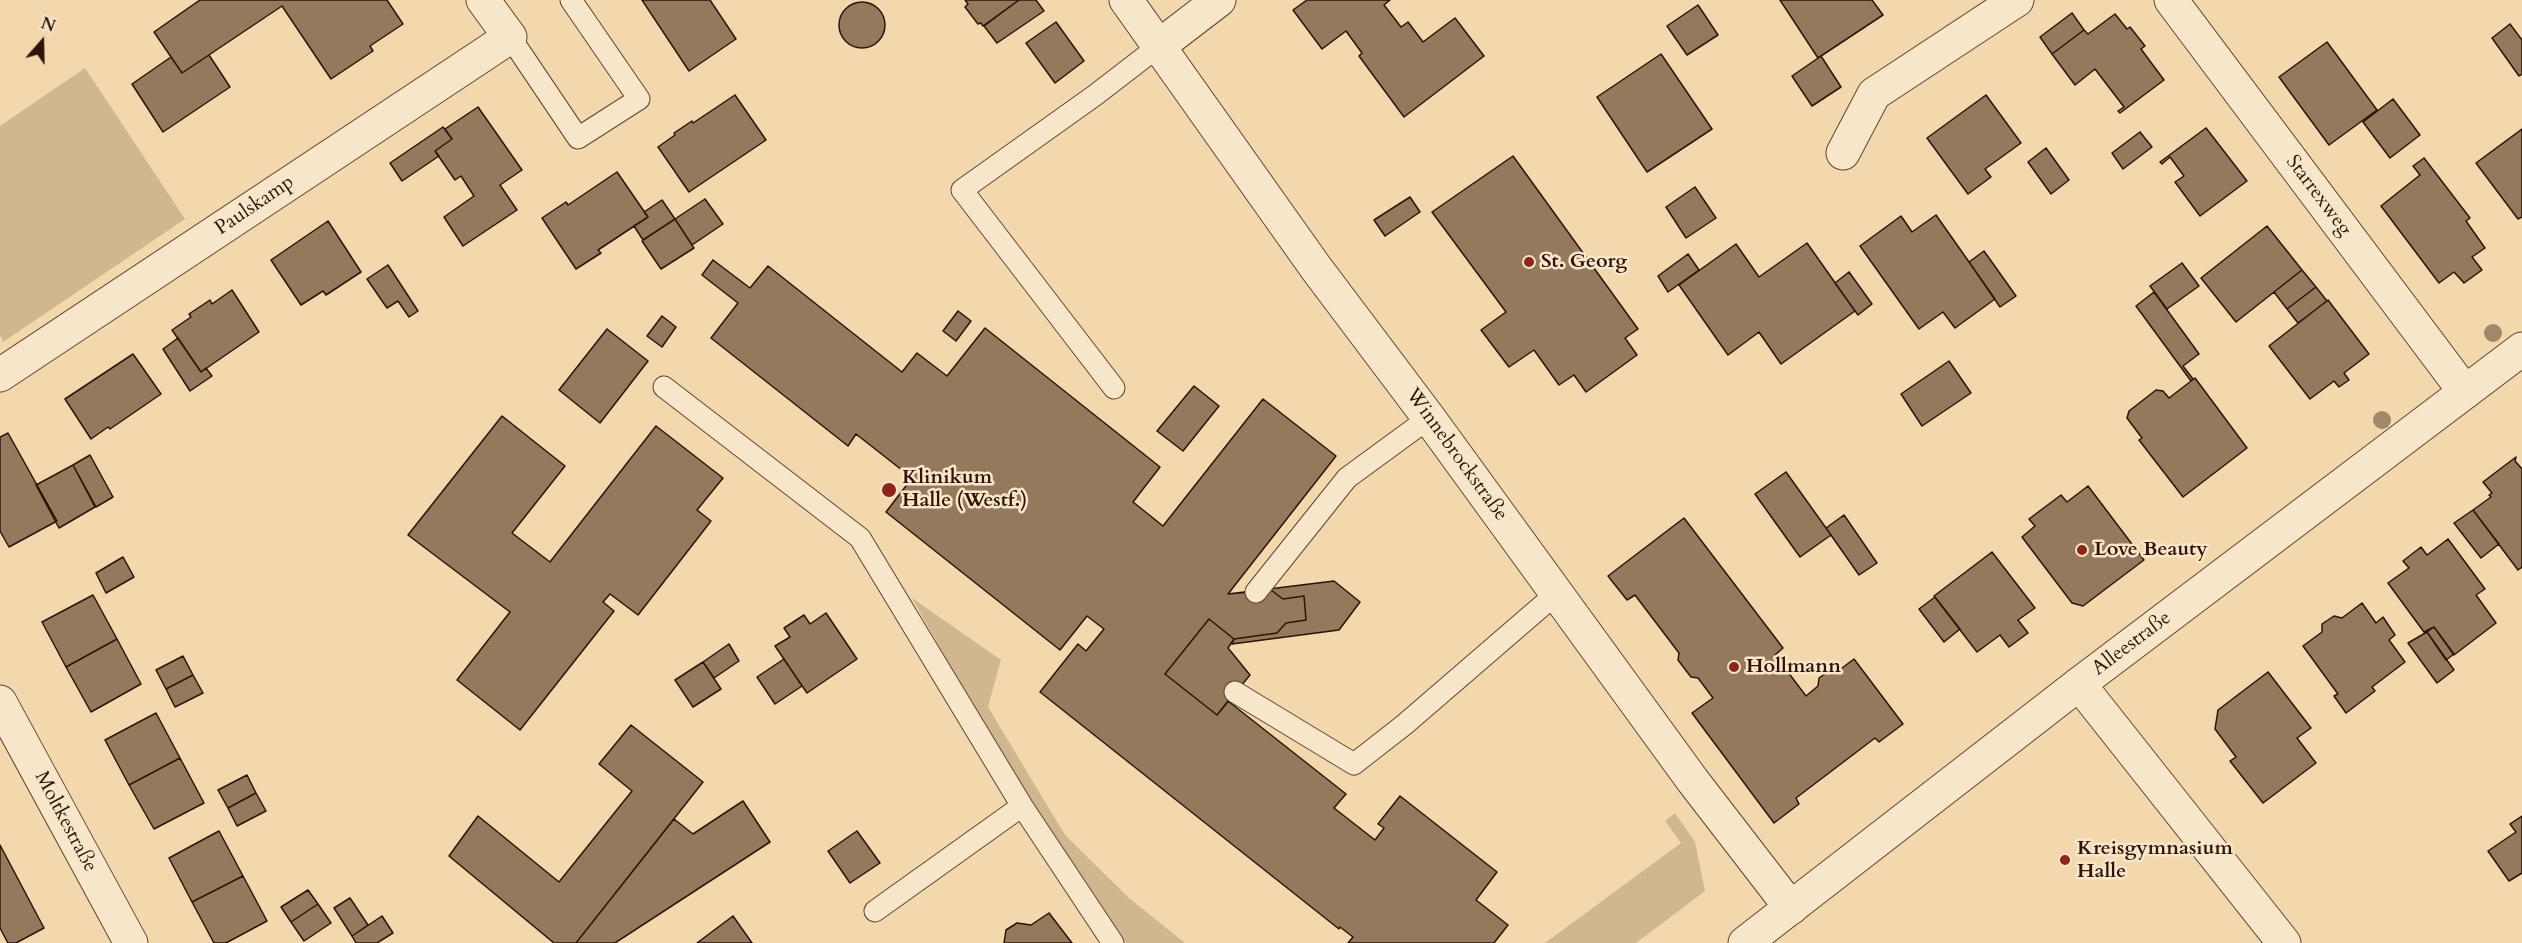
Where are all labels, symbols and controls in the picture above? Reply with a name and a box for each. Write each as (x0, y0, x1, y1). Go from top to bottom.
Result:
north arrow (12, 12, 72, 72)
text: N (38, 12, 58, 38)
street label: Starrexweg (2280, 151, 2356, 241)
street label: Paulskamp (211, 171, 299, 241)
place label: St. Georg (1541, 250, 1627, 274)
marker: St. Georg (1522, 255, 1536, 269)
street label: Winnebrockstraße (1400, 384, 1512, 526)
place label: Klinikum Halle (Westf.) (902, 466, 1027, 513)
marker: Klinikum Halle (Westf.) (880, 481, 898, 499)
place label: Love Beauty (2094, 538, 2208, 562)
marker: Love Beauty (2075, 543, 2089, 557)
street label: Alleestraße (2088, 607, 2176, 681)
place label: Hollmann (1746, 655, 1841, 679)
marker: Hollmann (1727, 660, 1741, 674)
street label: Moltkestraße (28, 767, 102, 877)
place label: Kreisgymnasium Halle (2077, 837, 2233, 884)
marker: Kreisgymnasium Halle (2058, 853, 2072, 867)

